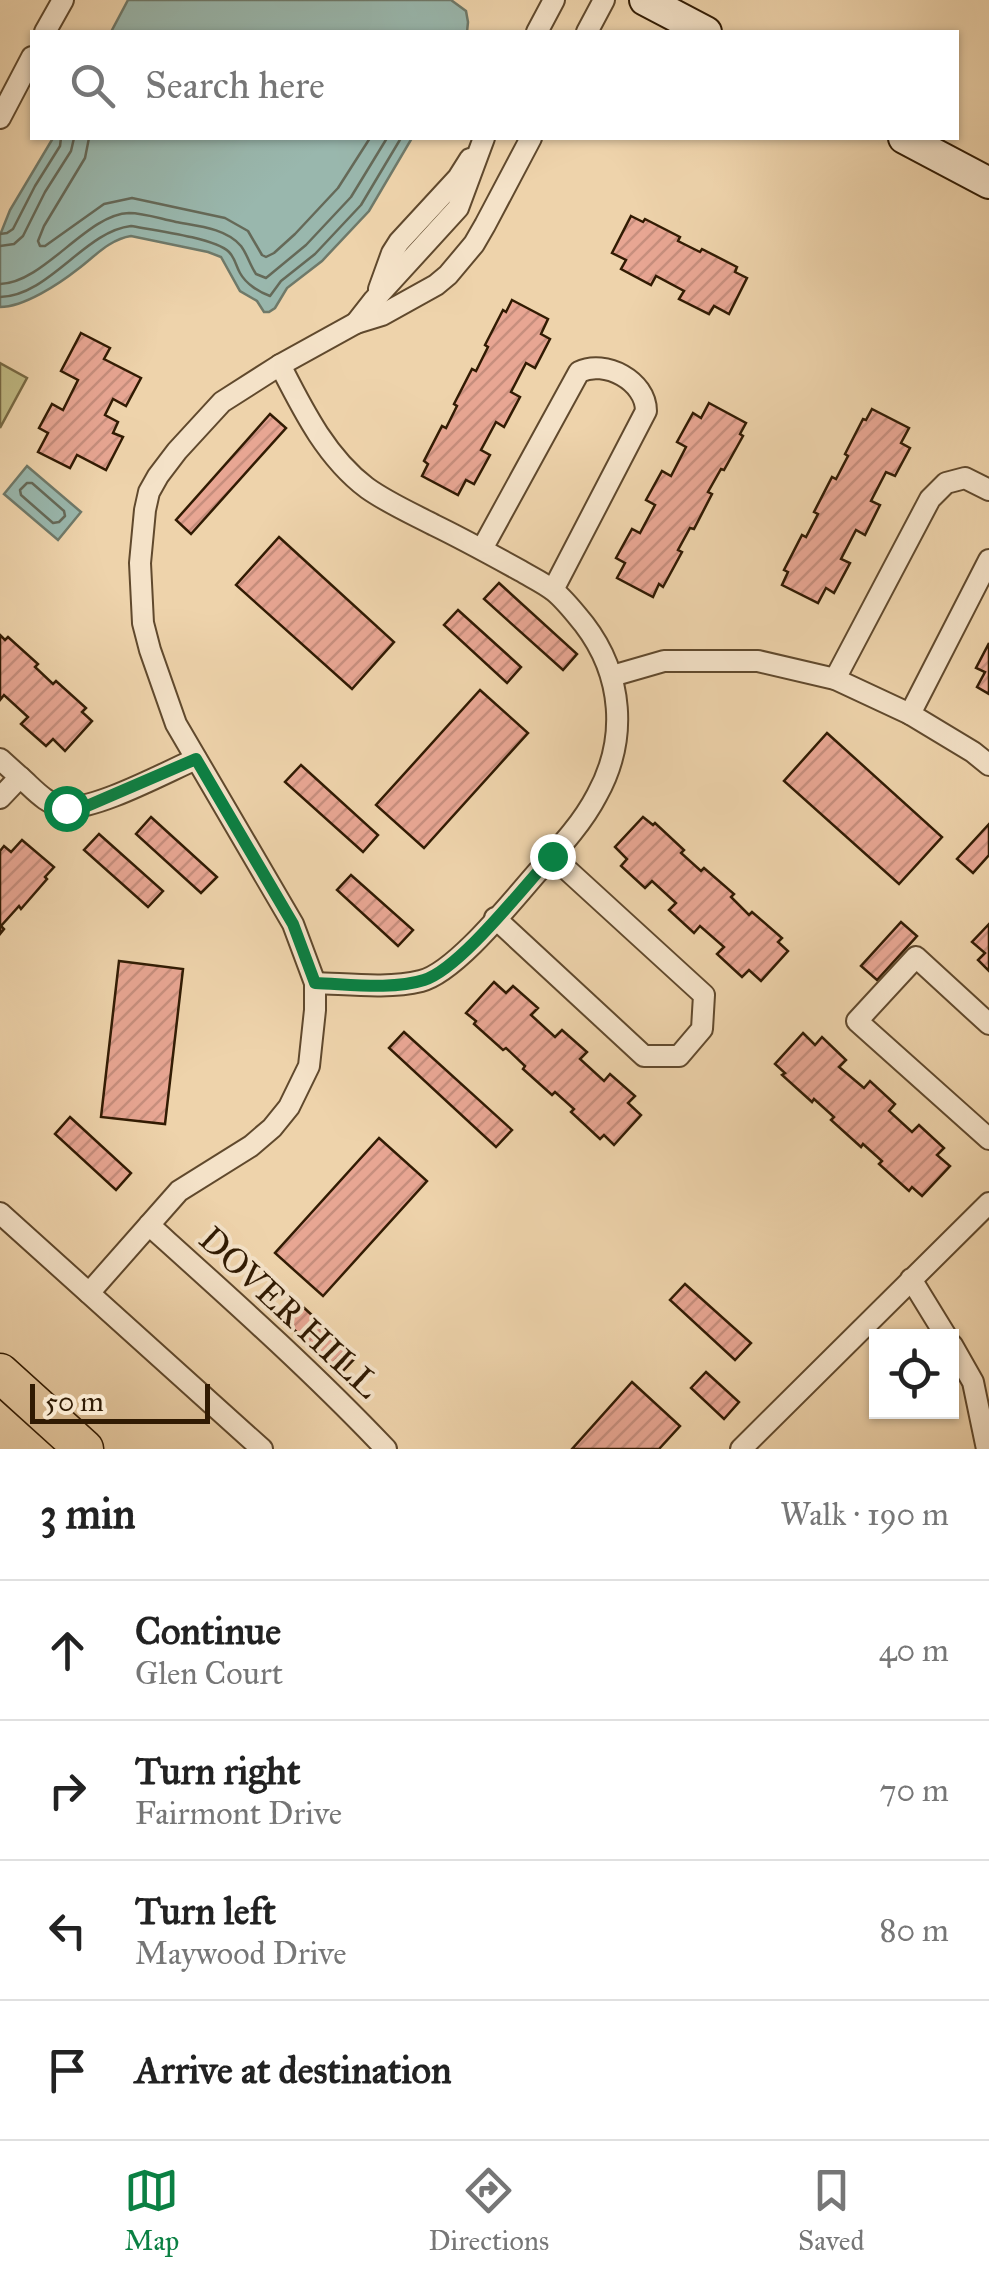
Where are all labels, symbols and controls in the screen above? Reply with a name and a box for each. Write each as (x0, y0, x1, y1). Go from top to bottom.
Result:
search box (30, 30, 959, 140)
icon: search (65, 58, 120, 113)
text: Search here (145, 62, 325, 108)
route start (44, 786, 90, 832)
route end (530, 834, 576, 880)
street label: DOVER HILL (190, 1218, 389, 1407)
map controls (869, 1329, 959, 1419)
button: locate (869, 1329, 959, 1419)
scale bar (30, 1379, 210, 1424)
text: 50 m (45, 1384, 104, 1419)
text: 3 min (40, 1488, 135, 1540)
text: Walk · 190 m (780, 1495, 949, 1534)
text: Continue (135, 1608, 281, 1654)
icon: ahead (40, 1623, 95, 1678)
text: 40 m (879, 1631, 949, 1670)
text: Glen Court (135, 1654, 283, 1693)
text: Turn right (135, 1748, 301, 1794)
icon: right (40, 1763, 95, 1818)
text: 70 m (880, 1771, 949, 1810)
text: Fairmont Drive (135, 1794, 342, 1833)
text: Turn left (135, 1888, 276, 1934)
icon: left (40, 1903, 95, 1958)
text: 80 m (880, 1911, 949, 1950)
text: Maywood Drive (135, 1934, 347, 1973)
icon: arrive (40, 2043, 95, 2098)
text: Arrive at destination (135, 2047, 452, 2093)
tab: Map (124, 2163, 179, 2258)
tab: Directions (428, 2163, 549, 2258)
tab: Saved (798, 2163, 865, 2258)

